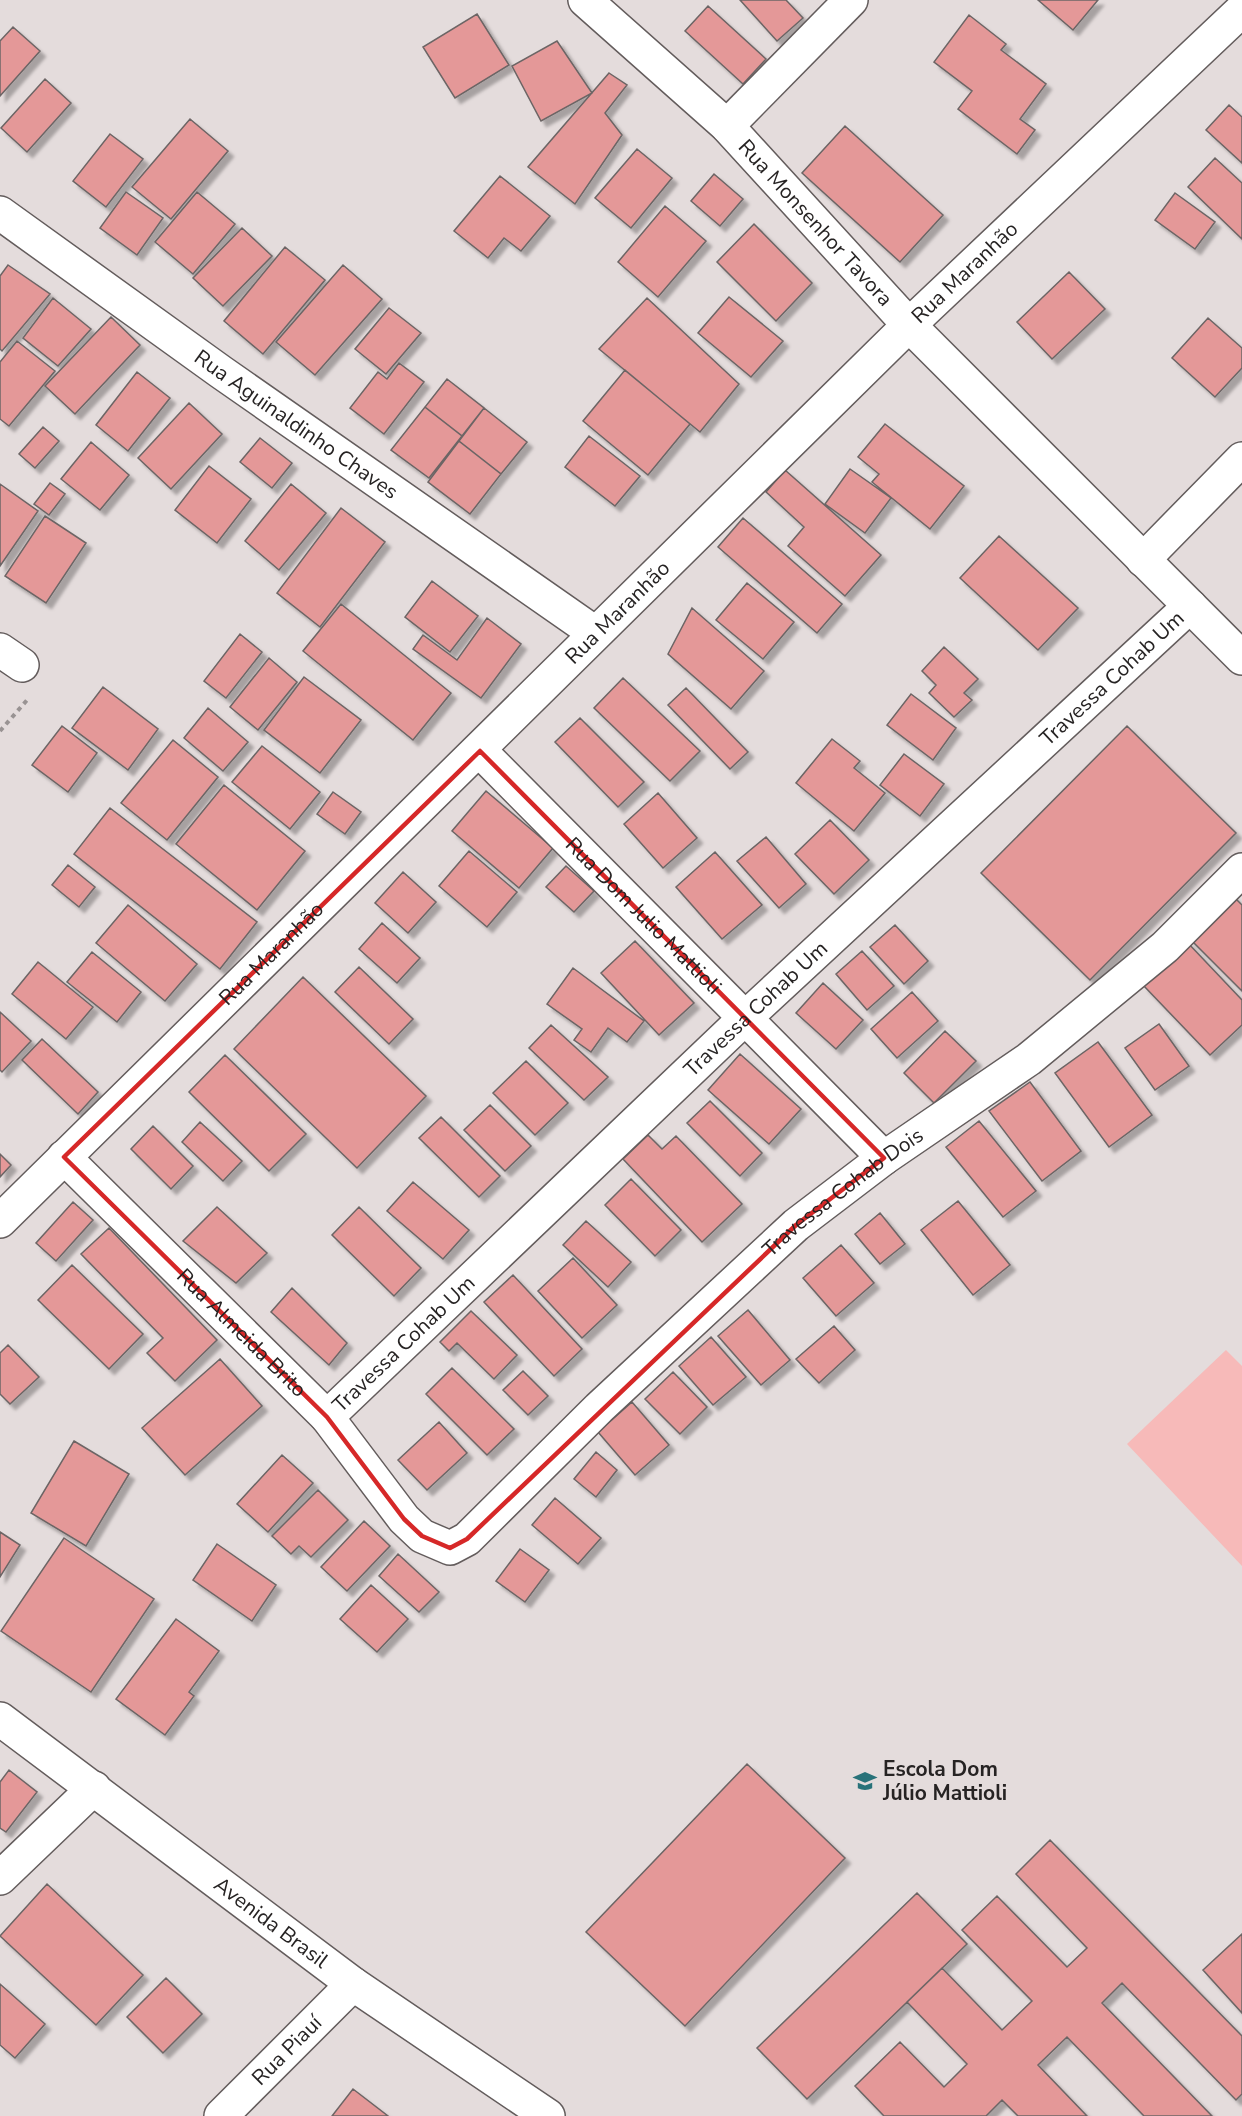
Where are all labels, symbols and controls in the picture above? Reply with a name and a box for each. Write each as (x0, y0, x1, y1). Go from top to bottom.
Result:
street label: Rua Monsenhor Tavora (732, 133, 899, 312)
street label: Rua Maranhão (905, 215, 1024, 329)
street label: Rua Aguinaldinho Chaves (189, 343, 404, 506)
street label: Rua Maranhão (559, 554, 676, 670)
street label: Travessa Cohab Um (1034, 604, 1190, 752)
street label: Rua Dom Julio Mattioli (559, 831, 728, 1000)
street label: Rua Maranhão (213, 896, 330, 1012)
street label: Travessa Cohab Um (678, 935, 834, 1083)
street label: Travessa Cohab Dois (756, 1121, 929, 1263)
street label: Rua Almeida Brito (171, 1262, 313, 1403)
street label: Travessa Cohab Um (326, 1269, 481, 1419)
place label: Escola Dom Júlio Mattioli (882, 1755, 1007, 1807)
school or university icon: Escola Dom Júlio Mattioli (852, 1768, 878, 1794)
street label: Avenida Brasil (208, 1870, 335, 1975)
street label: Rua Piauí (246, 2008, 329, 2091)

